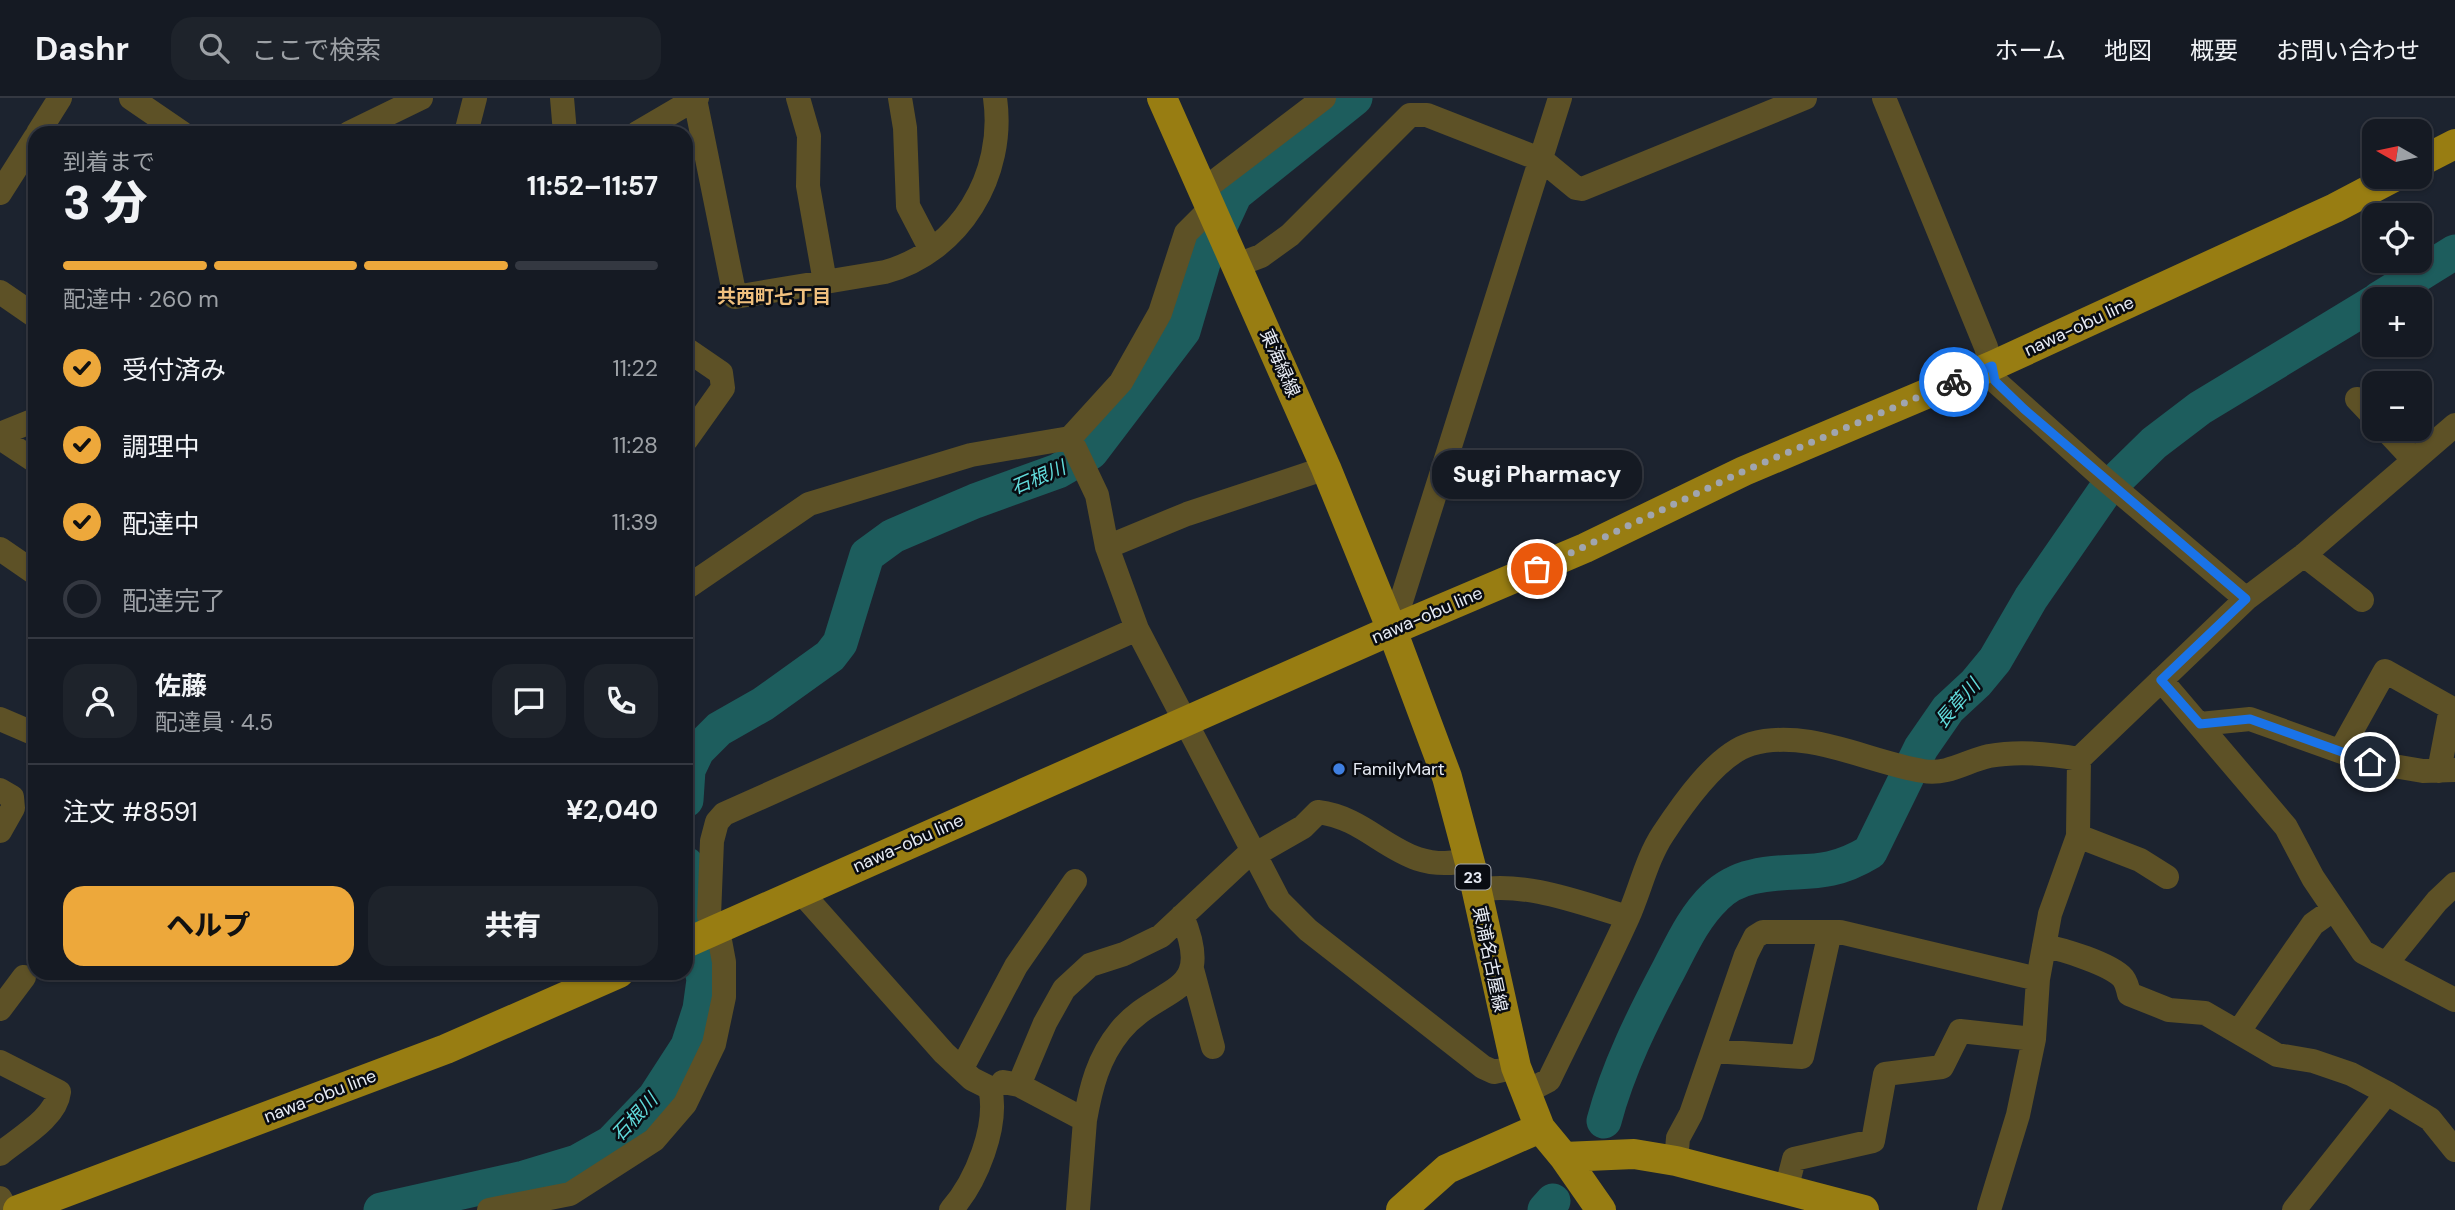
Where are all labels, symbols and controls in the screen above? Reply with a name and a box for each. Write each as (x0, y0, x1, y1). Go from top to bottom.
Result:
search box (171, 17, 661, 80)
text: Dashr (35, 27, 129, 70)
icon: search (195, 29, 233, 67)
text: ここで検索 (251, 33, 381, 67)
text: ホーム (1995, 35, 2066, 66)
text: 地図 (2104, 35, 2152, 66)
text: 概要 (2190, 35, 2238, 66)
text: お問い合わせ (2276, 35, 2420, 66)
north arrow (2362, 119, 2432, 189)
map controls (2362, 119, 2432, 441)
text: 到着まで (63, 147, 155, 177)
text: 11:52–11:57 (527, 169, 658, 203)
text: 3 分 (63, 173, 147, 233)
button: locate (2362, 203, 2432, 273)
text: 配達中 · 260 m (63, 284, 219, 314)
district label: 共西町七丁目 (717, 284, 831, 309)
button: + (2362, 287, 2432, 357)
street label: nawa-obu line (2020, 290, 2138, 362)
street label: 東海緑線 (1254, 325, 1306, 401)
courier (1919, 347, 1989, 417)
icon: check (63, 349, 101, 387)
text: 受付済み (122, 353, 226, 387)
text: 11:22 (613, 353, 658, 383)
icon: bike (1935, 363, 1973, 401)
button: − (2362, 371, 2432, 441)
icon: check (63, 426, 101, 464)
text: 調理中 (122, 430, 200, 464)
text: 11:28 (612, 430, 658, 460)
callout: Sugi Pharmacy (1432, 450, 1642, 499)
water label: 石根川 (1007, 454, 1071, 500)
text: Sugi Pharmacy (1453, 459, 1621, 489)
icon: check (63, 503, 101, 541)
text: 配達中 (122, 507, 200, 541)
text: 11:39 (612, 507, 658, 537)
pin (1507, 539, 1567, 599)
icon: bag (1518, 550, 1556, 588)
street label: nawa-obu line (1368, 581, 1486, 649)
text: 配達完了 (122, 584, 226, 618)
button: person (63, 664, 137, 738)
button: chat (492, 664, 566, 738)
button: phone (584, 664, 658, 738)
text: 佐藤 (155, 669, 207, 703)
water label: 長草川 (1929, 672, 1987, 733)
text: 配達員 · 4.5 (155, 707, 273, 737)
pin (2340, 732, 2400, 792)
icon: home (2351, 743, 2389, 781)
place label: FamilyMart (1353, 757, 1445, 781)
marker: FamilyMart (1331, 761, 1347, 777)
text: ¥2,040 (566, 793, 658, 827)
text: 注文 #8591 (63, 795, 198, 829)
street label: nawa-obu line (849, 808, 967, 878)
road number: 23 (1456, 864, 1490, 890)
button: ヘルプ (63, 886, 354, 966)
button: 共有 (368, 886, 658, 966)
street label: 東浦名古屋線 (1467, 904, 1513, 1014)
street label: nawa-obu line (260, 1064, 380, 1128)
water label: 石根川 (606, 1087, 664, 1147)

